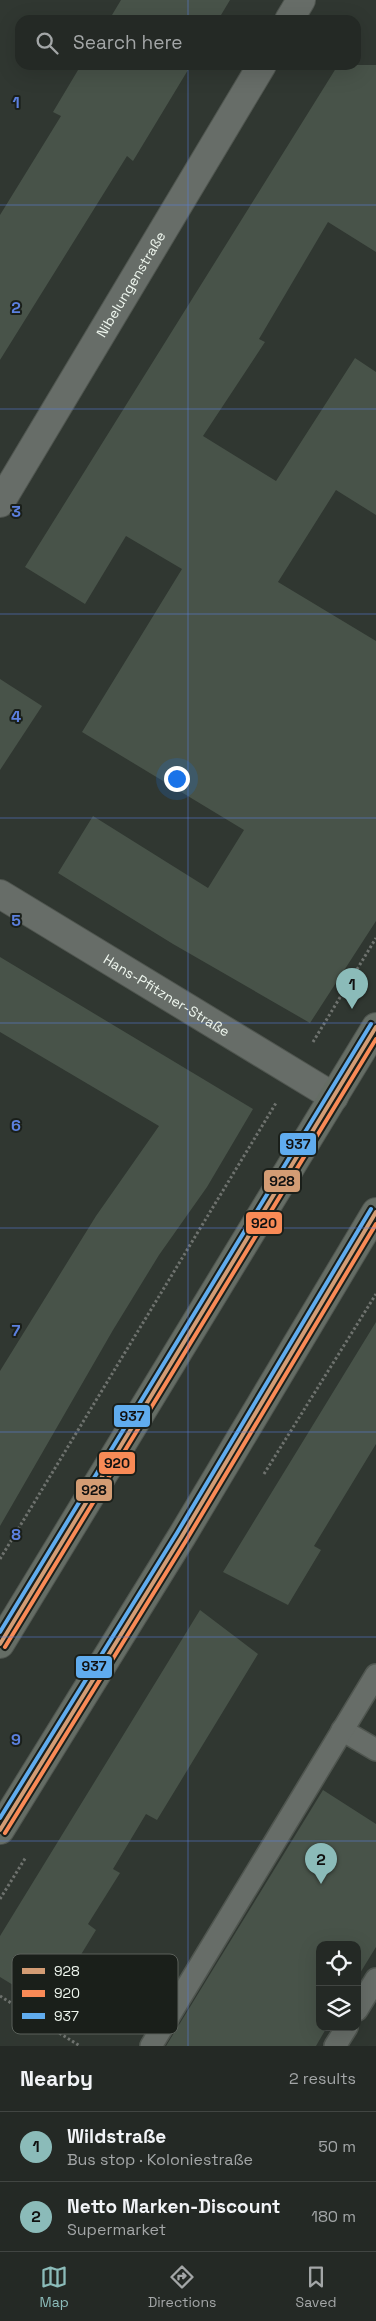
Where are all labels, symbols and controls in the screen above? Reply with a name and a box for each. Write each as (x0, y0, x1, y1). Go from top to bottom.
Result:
search box (15, 15, 361, 70)
icon: search (33, 29, 61, 57)
text: Search here (73, 30, 183, 55)
text: 1 (12, 92, 20, 113)
street label: Nibelungenstraße (92, 228, 170, 340)
text: 2 (11, 297, 21, 318)
text: 3 (11, 501, 21, 522)
text: 4 (11, 706, 21, 727)
your location (164, 766, 190, 792)
text: 5 (11, 910, 21, 931)
street label: Hans-Pfitzner-Straße (100, 950, 233, 1041)
pin: 1 (336, 968, 368, 1009)
text: 6 (11, 1115, 21, 1136)
line badge: 937 (279, 1132, 317, 1156)
text: 937 (286, 1135, 311, 1153)
line badge: 928 (263, 1169, 301, 1193)
text: 928 (269, 1172, 295, 1190)
line badge: 920 (245, 1211, 283, 1235)
text: 920 (251, 1214, 277, 1232)
text: 7 (12, 1320, 21, 1341)
line badge: 937 (113, 1404, 151, 1428)
text: 937 (120, 1407, 145, 1425)
line badge: 920 (98, 1451, 136, 1475)
text: 920 (104, 1454, 130, 1472)
line badge: 928 (75, 1478, 113, 1502)
text: 928 (81, 1481, 107, 1499)
text: 8 (11, 1524, 21, 1545)
line badge: 937 (75, 1655, 113, 1679)
text: 937 (82, 1657, 107, 1675)
text: 9 (11, 1729, 21, 1750)
pin: 2 (305, 1843, 337, 1884)
map controls (316, 1941, 361, 2031)
button: locate (316, 1941, 361, 1986)
legend (12, 1954, 178, 2034)
text: 928 (54, 1962, 80, 1980)
text: 920 (54, 1984, 80, 2002)
button: layers (316, 1986, 361, 2031)
text: 937 (54, 2007, 79, 2025)
text: Nearby (20, 2065, 93, 2092)
text: 2 results (289, 2068, 356, 2089)
text: Wildstraße (67, 2124, 166, 2149)
text: 1 (32, 2136, 40, 2157)
text: 50 m (318, 2136, 356, 2157)
text: Bus stop · Koloniestraße (67, 2149, 253, 2170)
text: Netto Marken-Discount (67, 2194, 281, 2219)
text: 2 (31, 2206, 41, 2227)
text: 180 m (311, 2206, 356, 2227)
text: Supermarket (67, 2219, 166, 2240)
tab: Map (40, 2263, 69, 2311)
tab: Directions (148, 2263, 216, 2311)
tab: Saved (296, 2263, 336, 2311)

